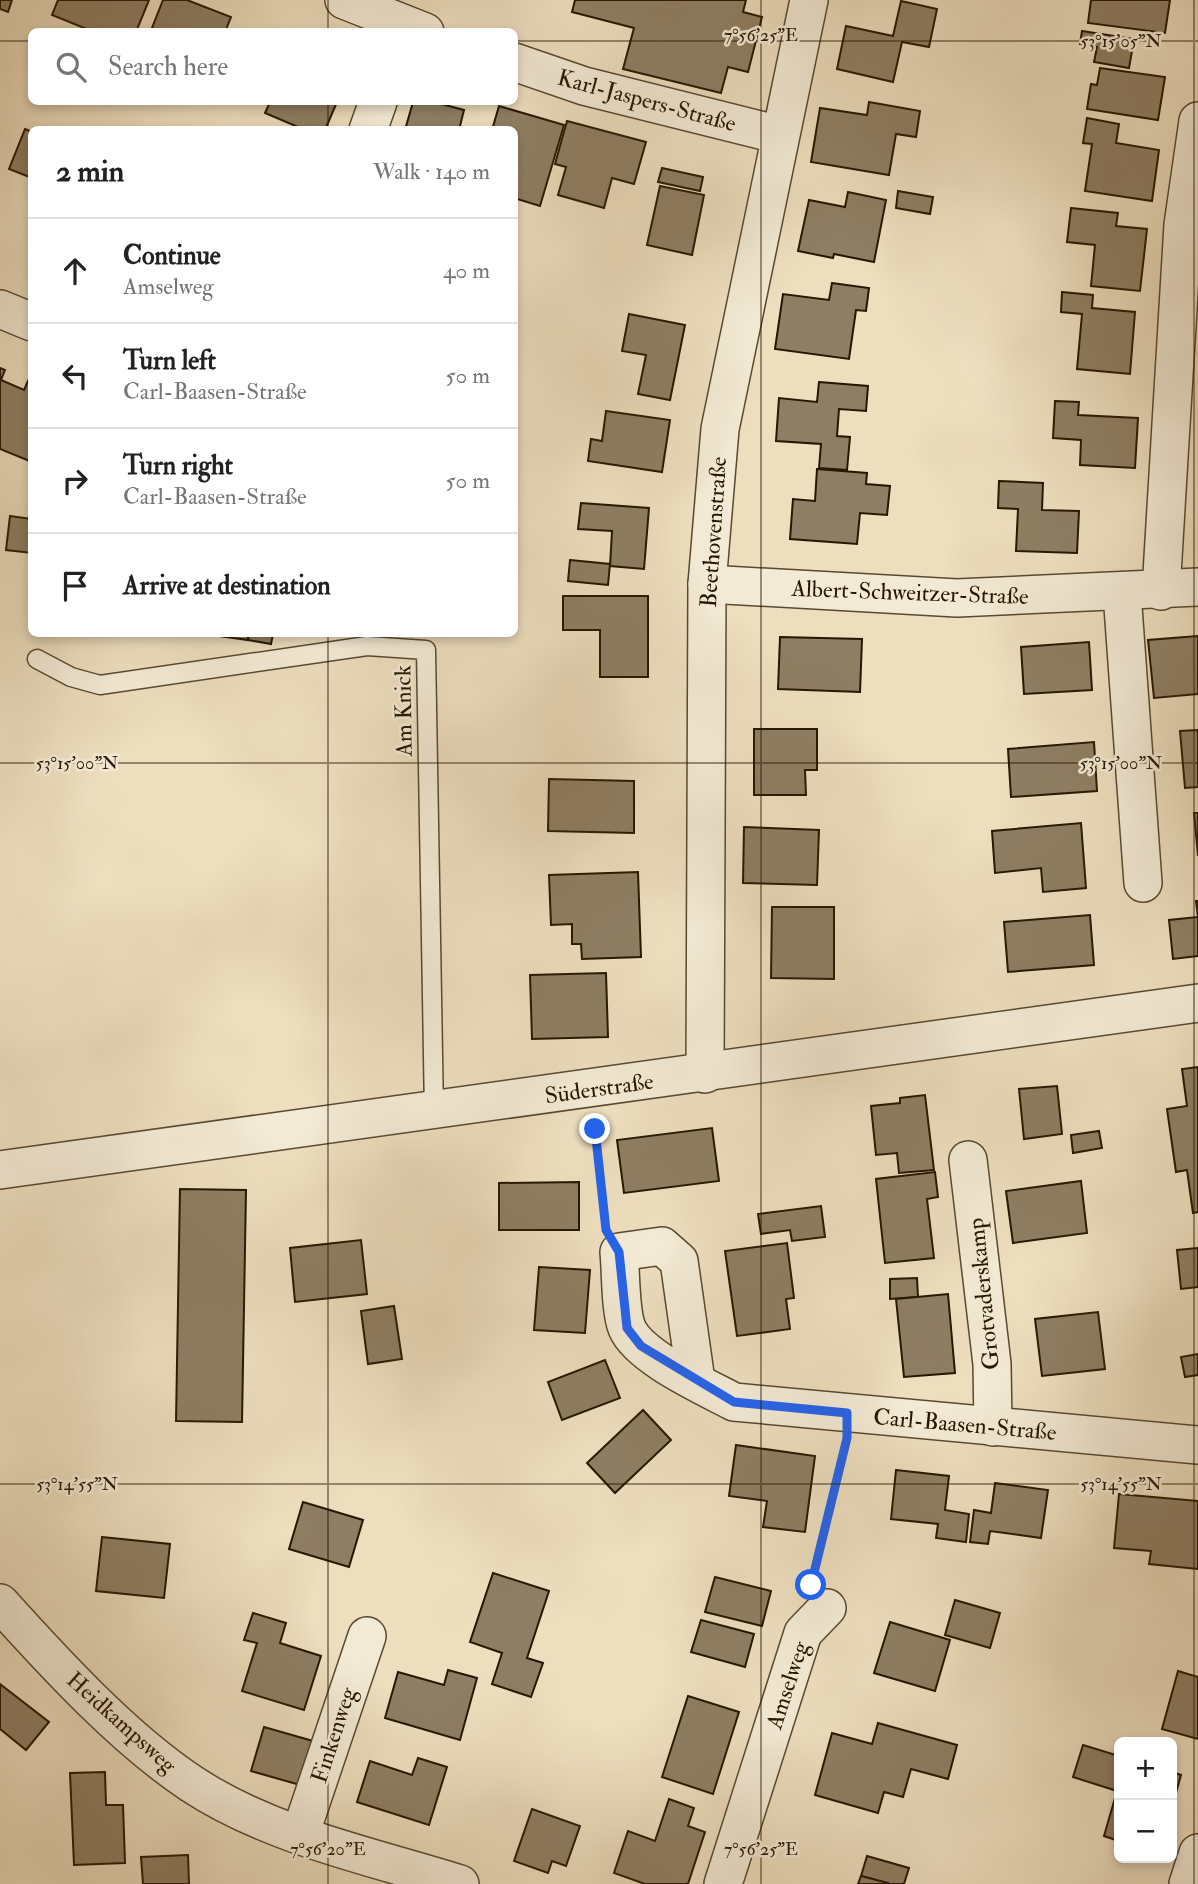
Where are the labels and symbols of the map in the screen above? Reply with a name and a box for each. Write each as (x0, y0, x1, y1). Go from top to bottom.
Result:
text: 7°56'25"E (724, 24, 798, 47)
text: 53°15'05"N (1080, 30, 1162, 53)
street label: Karl-Jaspers-Straße (554, 63, 740, 139)
street label: Beethovenstraße (694, 455, 733, 609)
street label: Albert-Schweitzer-Straße (790, 574, 1029, 611)
street label: Am Knick (388, 665, 419, 758)
text: 53°15'00"N (36, 752, 118, 775)
text: 53°15'00"N (1080, 752, 1162, 775)
street label: Süderstraße (543, 1066, 656, 1110)
route end (579, 1113, 610, 1144)
street label: Grotvaderskamp (961, 1216, 1007, 1371)
street label: Carl-Baasen-Straße (872, 1402, 1058, 1447)
text: 53°14'55"N (36, 1473, 118, 1496)
text: 53°14'55"N (1080, 1473, 1162, 1496)
route start (795, 1569, 826, 1600)
street label: Amselweg (759, 1637, 815, 1734)
street label: Heidkampsweg (60, 1665, 183, 1781)
street label: Finkenweg (304, 1683, 363, 1787)
text: 7°56'20"E (290, 1838, 366, 1861)
text: 7°56'25"E (724, 1838, 798, 1861)

